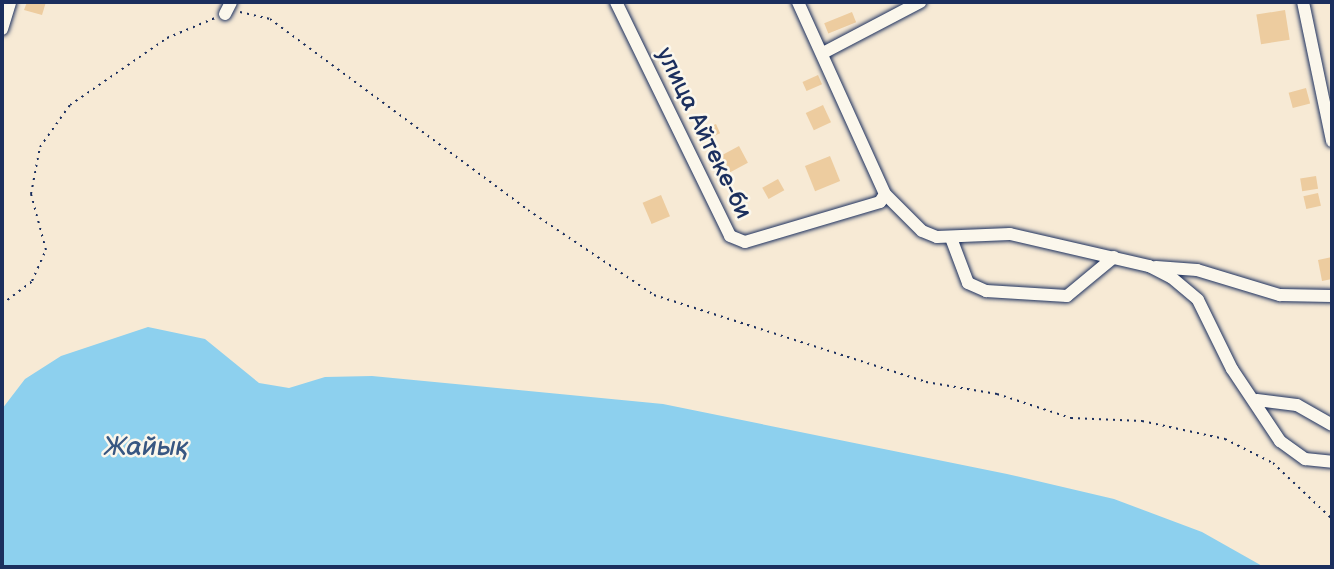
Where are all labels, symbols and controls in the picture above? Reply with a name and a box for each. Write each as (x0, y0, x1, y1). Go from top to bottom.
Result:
street label: улица Айтеке-би (650, 43, 758, 223)
water label: Жайық (104, 432, 188, 464)

